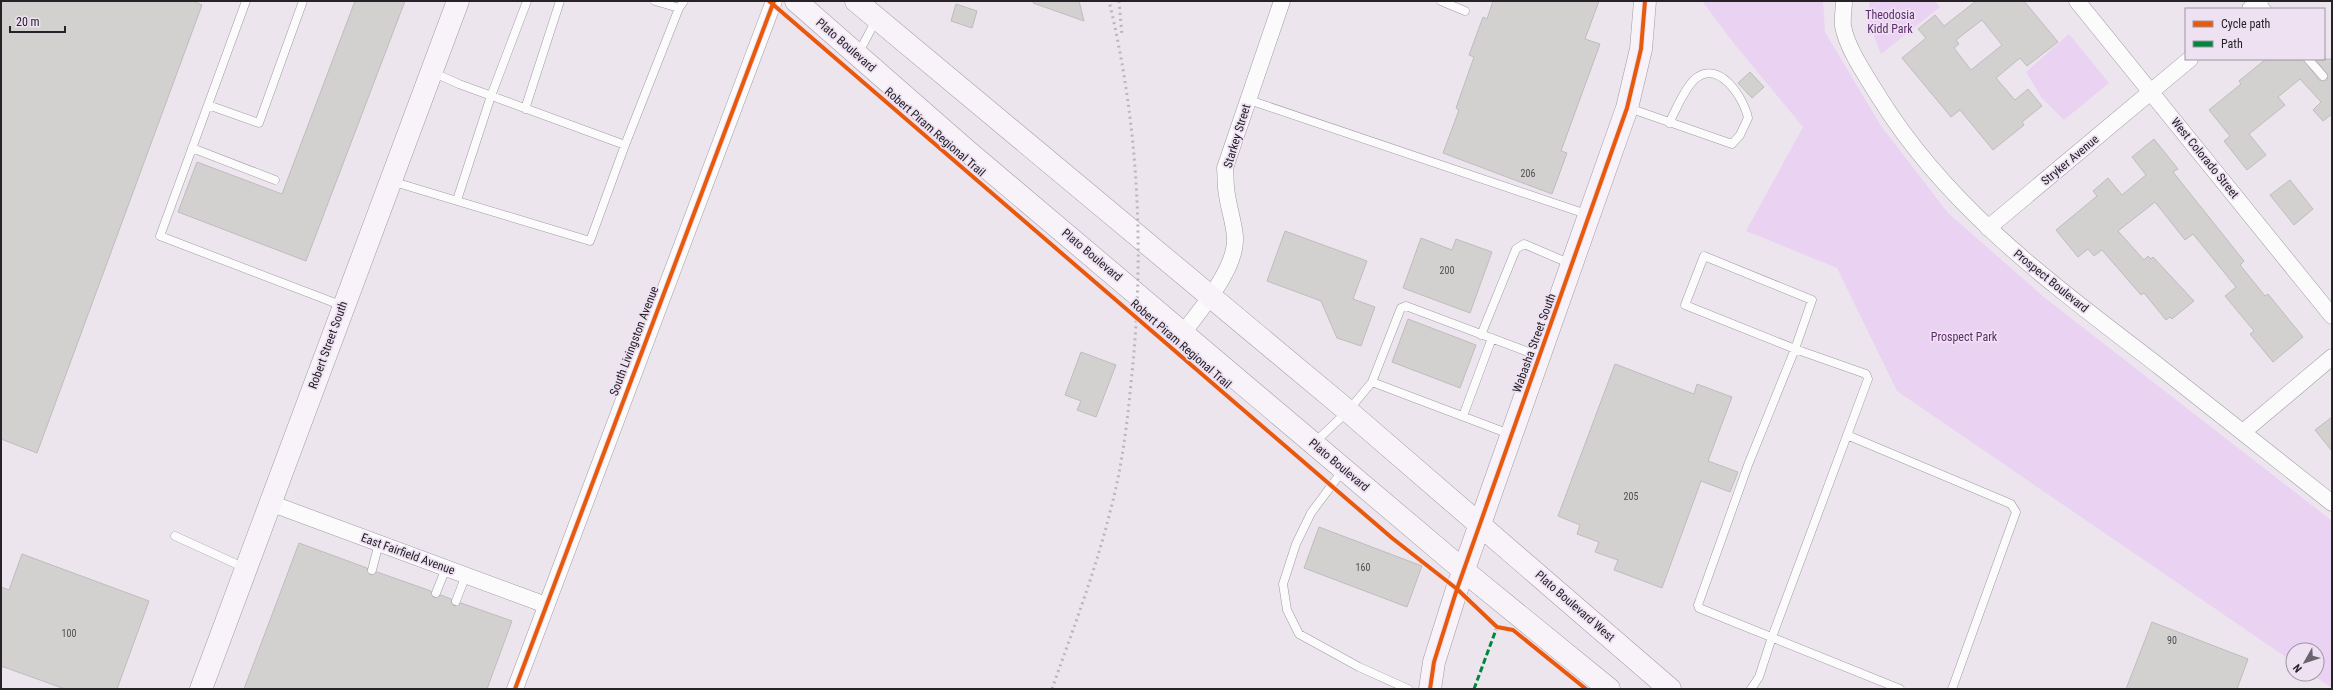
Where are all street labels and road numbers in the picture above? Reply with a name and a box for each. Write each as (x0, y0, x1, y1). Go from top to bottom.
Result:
street label: Plato Boulevard (813, 15, 879, 75)
street label: Robert Piram Regional Trail (882, 85, 988, 179)
street label: Starkey Street (1221, 102, 1253, 170)
street label: West Colorado Street (2168, 115, 2242, 202)
street label: Stryker Avenue (2039, 132, 2102, 188)
street label: Plato Boulevard (1059, 226, 1125, 284)
street label: Prospect Boulevard (2011, 247, 2091, 315)
street label: South Livingston Avenue (607, 284, 662, 398)
street label: Wabasha Street South (1510, 291, 1558, 394)
street label: Robert Piram Regional Trail (1128, 297, 1234, 391)
street label: Robert Street South (306, 299, 350, 391)
street label: Plato Boulevard (1306, 436, 1372, 494)
street label: East Fairfield Avenue (359, 531, 457, 578)
street label: Plato Boulevard West (1532, 568, 1618, 645)

